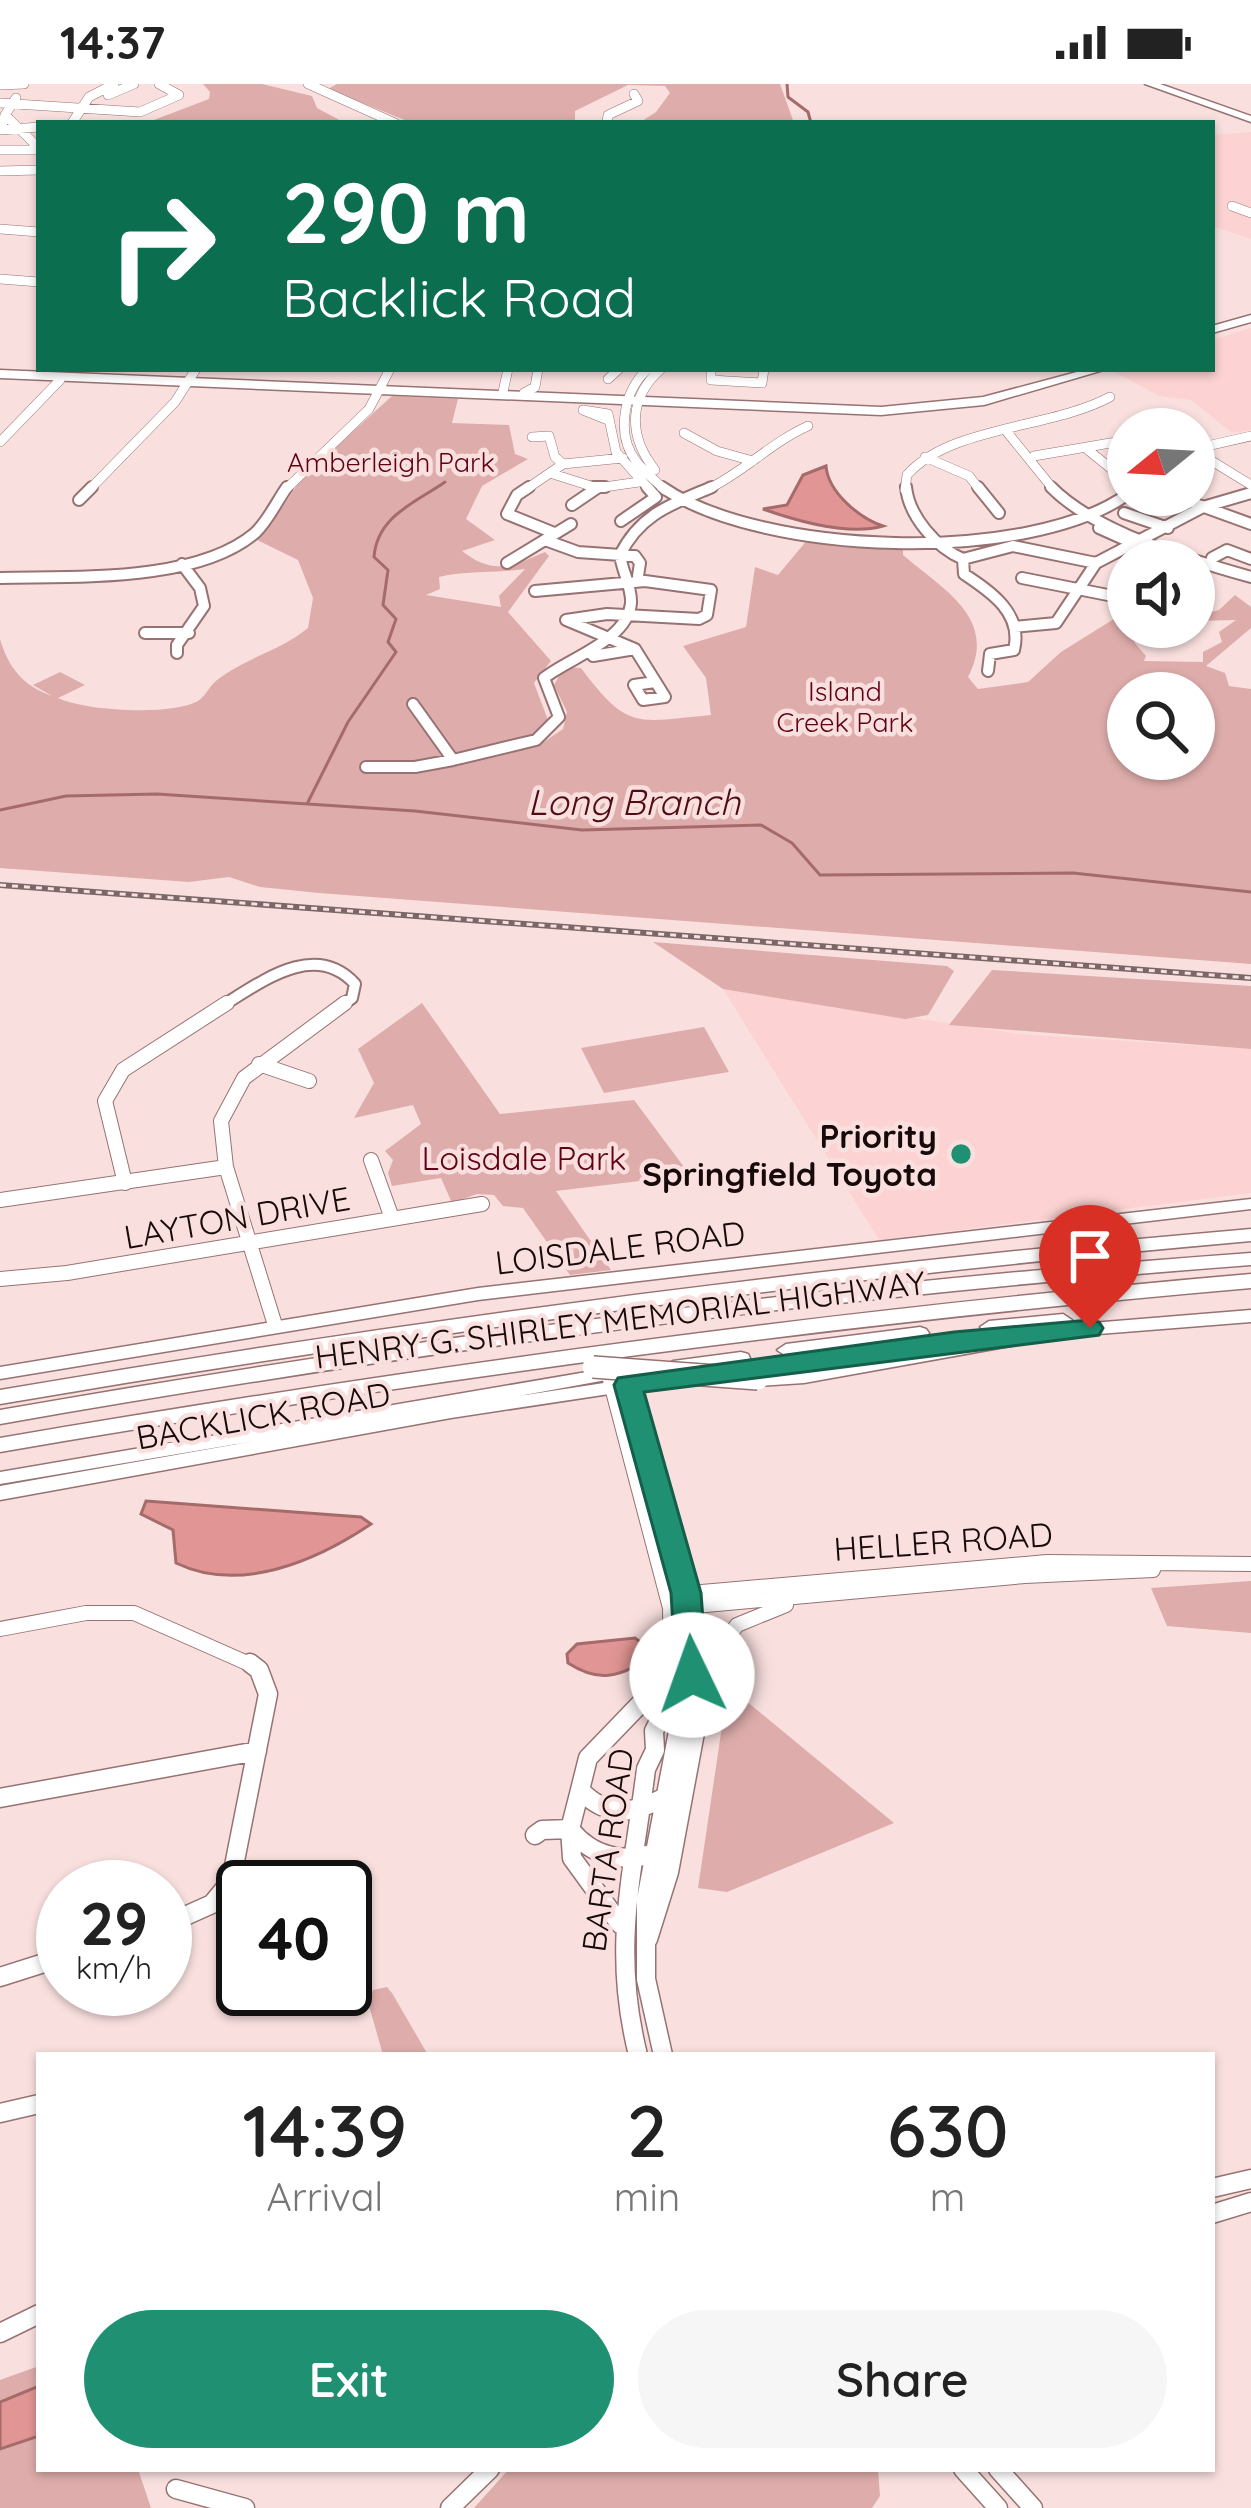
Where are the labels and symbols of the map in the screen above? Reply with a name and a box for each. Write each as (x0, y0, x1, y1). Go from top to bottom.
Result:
north arrow (1107, 408, 1215, 516)
park label: Amberleigh Park (287, 445, 495, 479)
park label: Island Creek Park (777, 674, 913, 739)
water label: Long Branch (528, 779, 741, 824)
place label: Priority Springfield Toyota (642, 1115, 937, 1194)
park label: Loisdale Park (422, 1137, 626, 1178)
marker: Priority Springfield Toyota (948, 1141, 974, 1167)
street label: LAYTON DRIVE (121, 1177, 353, 1257)
pin (1039, 1205, 1141, 1328)
street label: LOISDALE ROAD (493, 1211, 747, 1283)
street label: HENRY G. SHIRLEY MEMORIAL HIGHWAY (312, 1261, 928, 1377)
street label: BACKLICK ROAD (133, 1372, 393, 1458)
street label: HELLER ROAD (832, 1513, 1054, 1569)
position arrow (629, 1612, 755, 1738)
street label: BARTA ROAD (572, 1746, 642, 1954)
speed limit sign: 40 (216, 1860, 372, 2016)

